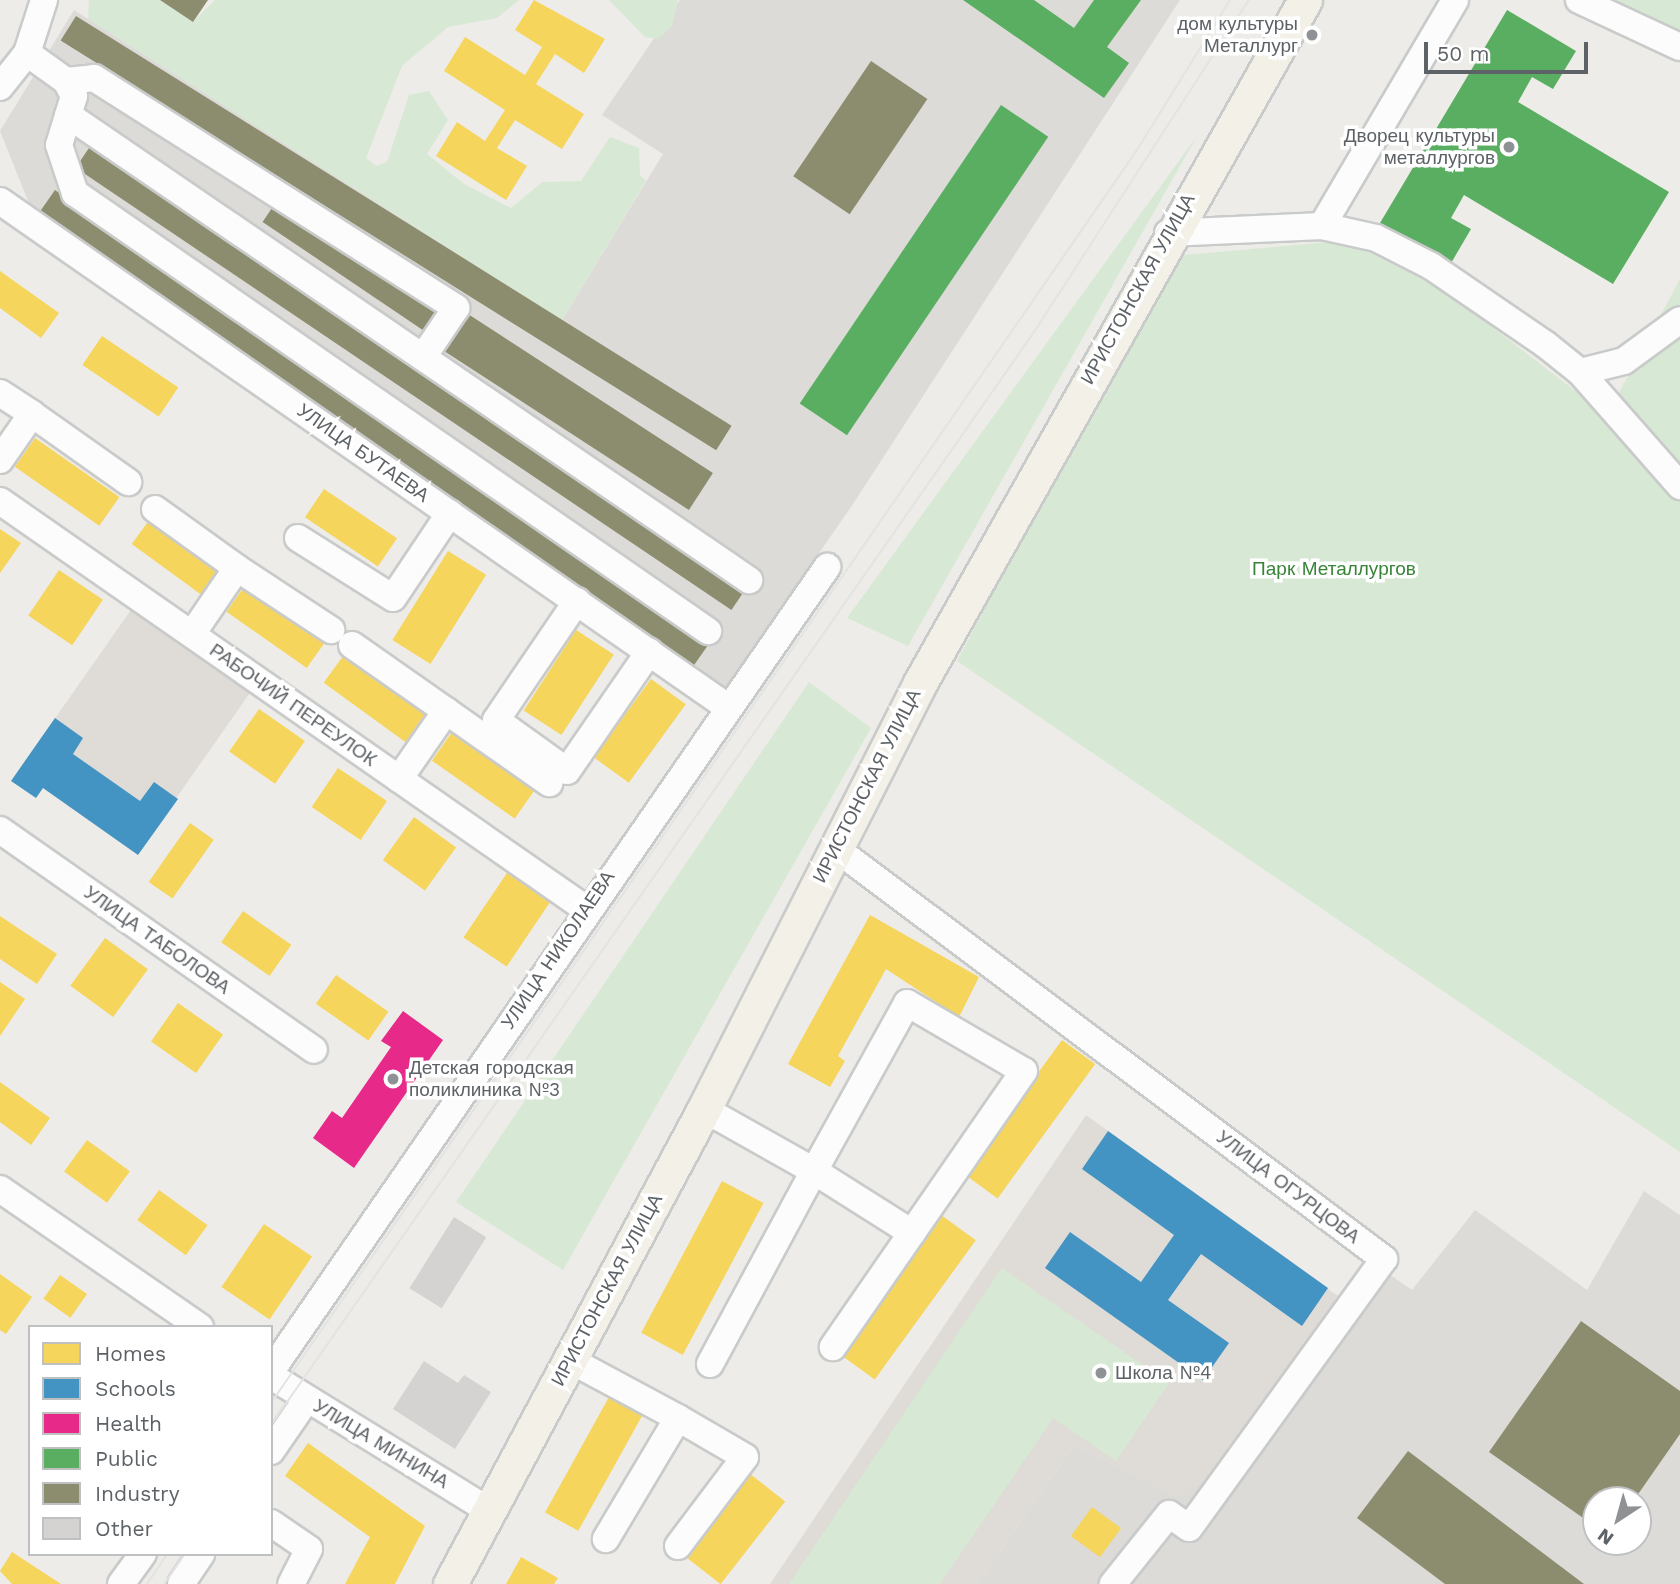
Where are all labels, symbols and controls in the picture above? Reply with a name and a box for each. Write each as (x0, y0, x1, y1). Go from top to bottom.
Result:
place label: дом культуры Металлург (1177, 13, 1298, 57)
marker: дом культуры Металлург (1304, 27, 1320, 43)
scale bar (1428, 28, 1592, 72)
text: 50 m (1437, 41, 1489, 66)
place label: Дворец культуры металлургов (1344, 125, 1495, 169)
marker: Дворец культуры металлургов (1501, 139, 1517, 155)
street label: ИРИСТОНСКАЯ УЛИЦА (1076, 190, 1200, 388)
street label: УЛИЦА БУТАЕВА (293, 399, 433, 507)
park label: Парк Металлургов (1252, 558, 1416, 580)
street label: РАБОЧИЙ ПЕРЕУЛОК (205, 639, 381, 771)
street label: ИРИСТОНСКАЯ УЛИЦА (808, 685, 926, 887)
street label: УЛИЦА НИКОЛАЕВА (497, 866, 619, 1034)
street label: УЛИЦА ТАБОЛОВА (80, 881, 234, 999)
place label: Детская городская поликлиника №3 (409, 1057, 574, 1101)
marker: Детская городская поликлиника №3 (383, 1069, 403, 1089)
street label: УЛИЦА ОГУРЦОВА (1212, 1126, 1364, 1248)
street label: ИРИСТОНСКАЯ УЛИЦА (547, 1190, 667, 1390)
legend (28, 1325, 273, 1556)
text: Homes (95, 1341, 166, 1366)
place label: Школа №4 (1115, 1362, 1212, 1384)
marker: Школа №4 (1093, 1365, 1109, 1381)
text: Schools (95, 1376, 176, 1401)
street label: УЛИЦА МИНИНА (309, 1395, 453, 1493)
text: Health (95, 1411, 162, 1436)
text: Public (95, 1446, 158, 1471)
text: Industry (95, 1481, 180, 1506)
north arrow (1582, 1486, 1652, 1556)
text: Other (95, 1516, 153, 1541)
text: N (1593, 1523, 1618, 1550)

